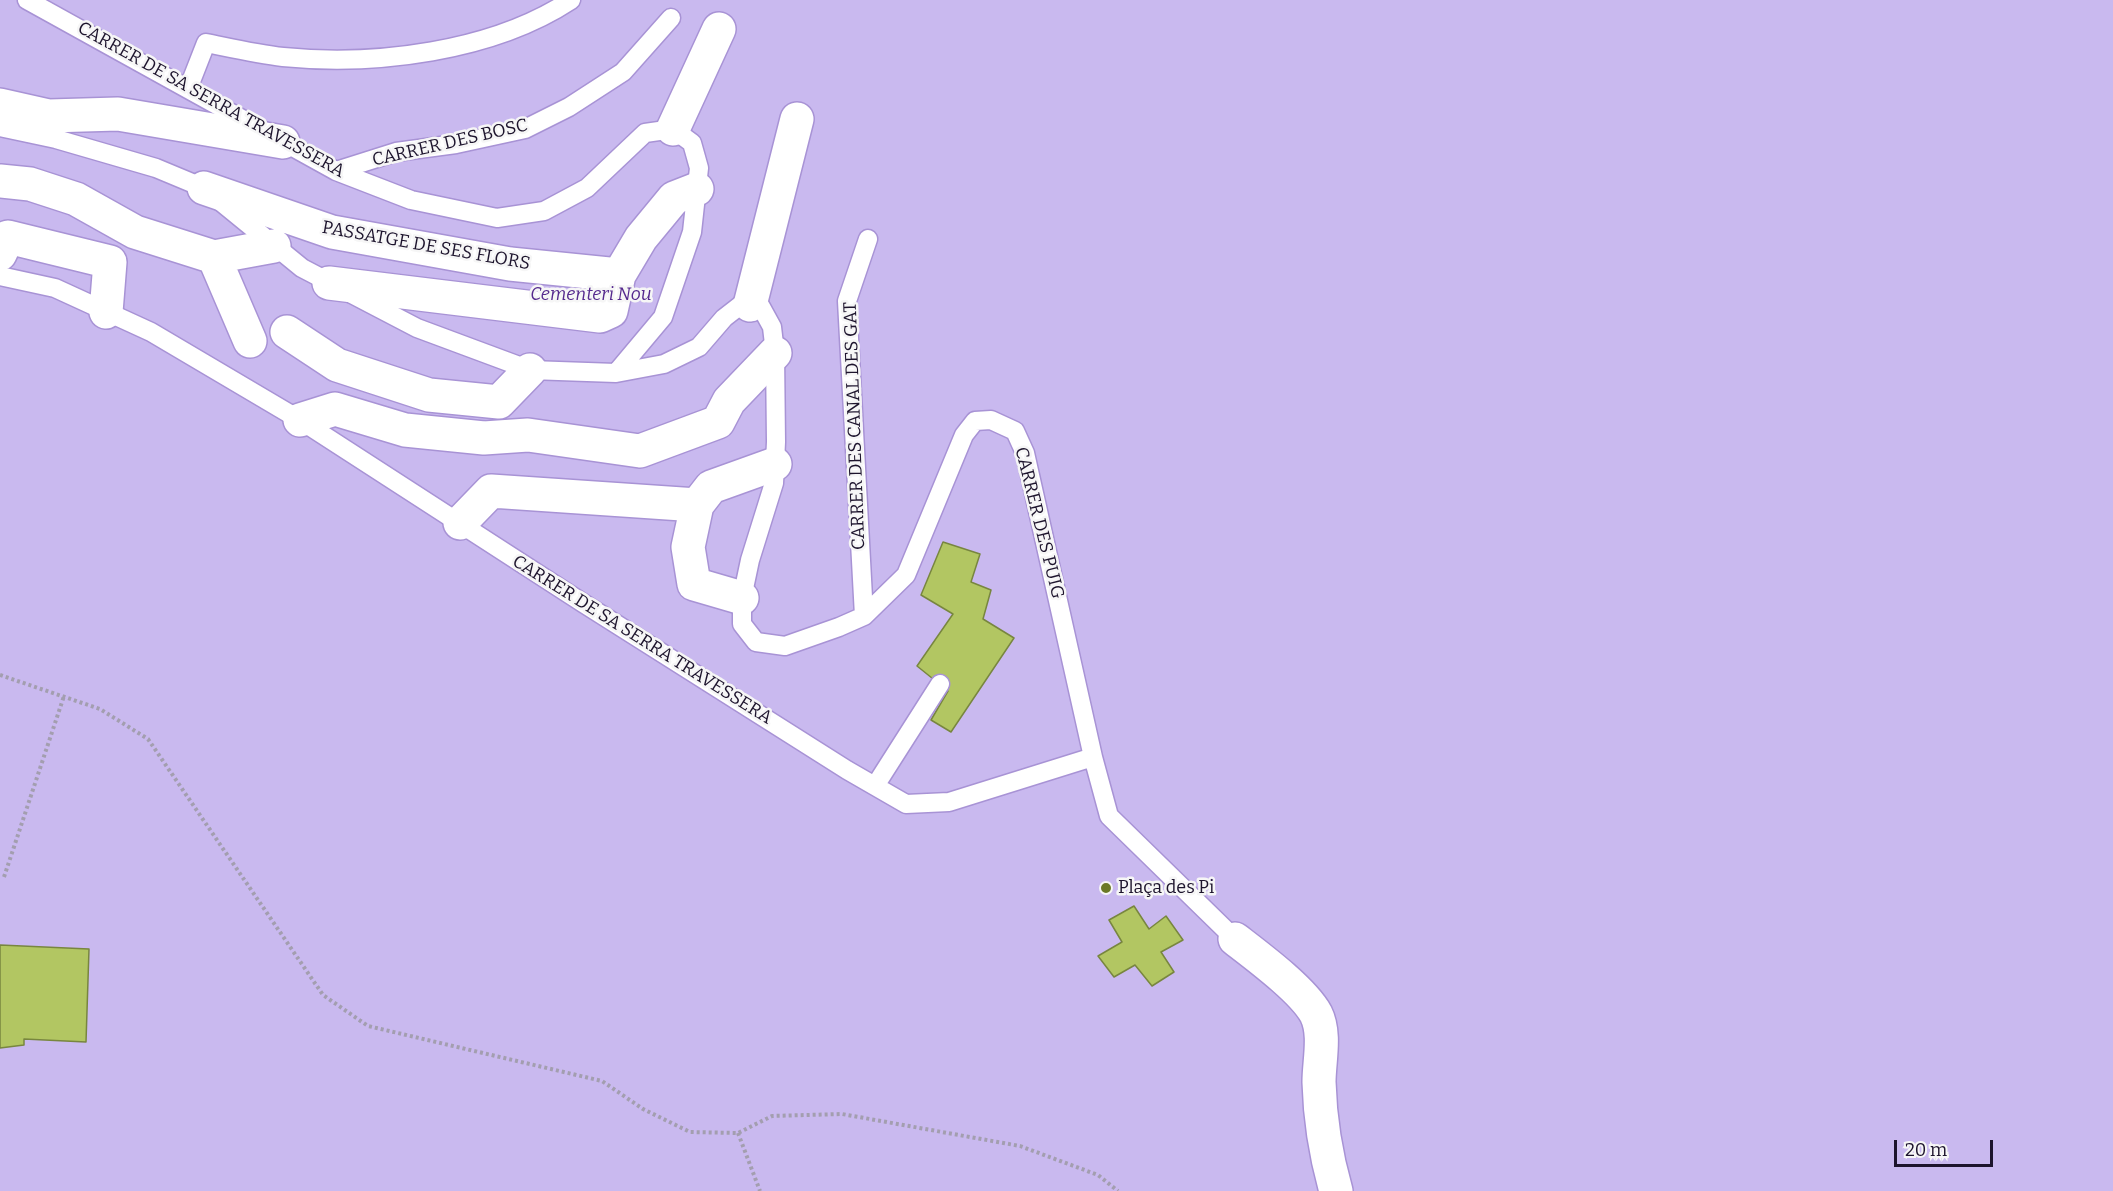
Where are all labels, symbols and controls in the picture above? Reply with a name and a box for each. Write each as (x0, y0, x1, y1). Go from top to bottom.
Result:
street label: CARRER DE SA SERRA TRAVESSERA (74, 17, 348, 183)
street label: CARRER DES BOSC (370, 115, 530, 171)
street label: PASSATGE DE SES FLORS (320, 217, 532, 275)
park label: Cementeri Nou (530, 284, 652, 306)
street label: CARRER DES CANAL DES GAT (840, 302, 870, 550)
street label: CARRER DES PUIG (1010, 445, 1068, 601)
street label: CARRER DE SA SERRA TRAVESSERA (508, 551, 776, 729)
place label: Plaça des Pi (1118, 877, 1214, 899)
marker: Plaça des Pi (1099, 881, 1113, 895)
scale bar (1897, 1128, 1996, 1166)
text: 20 m (1905, 1139, 1947, 1161)

